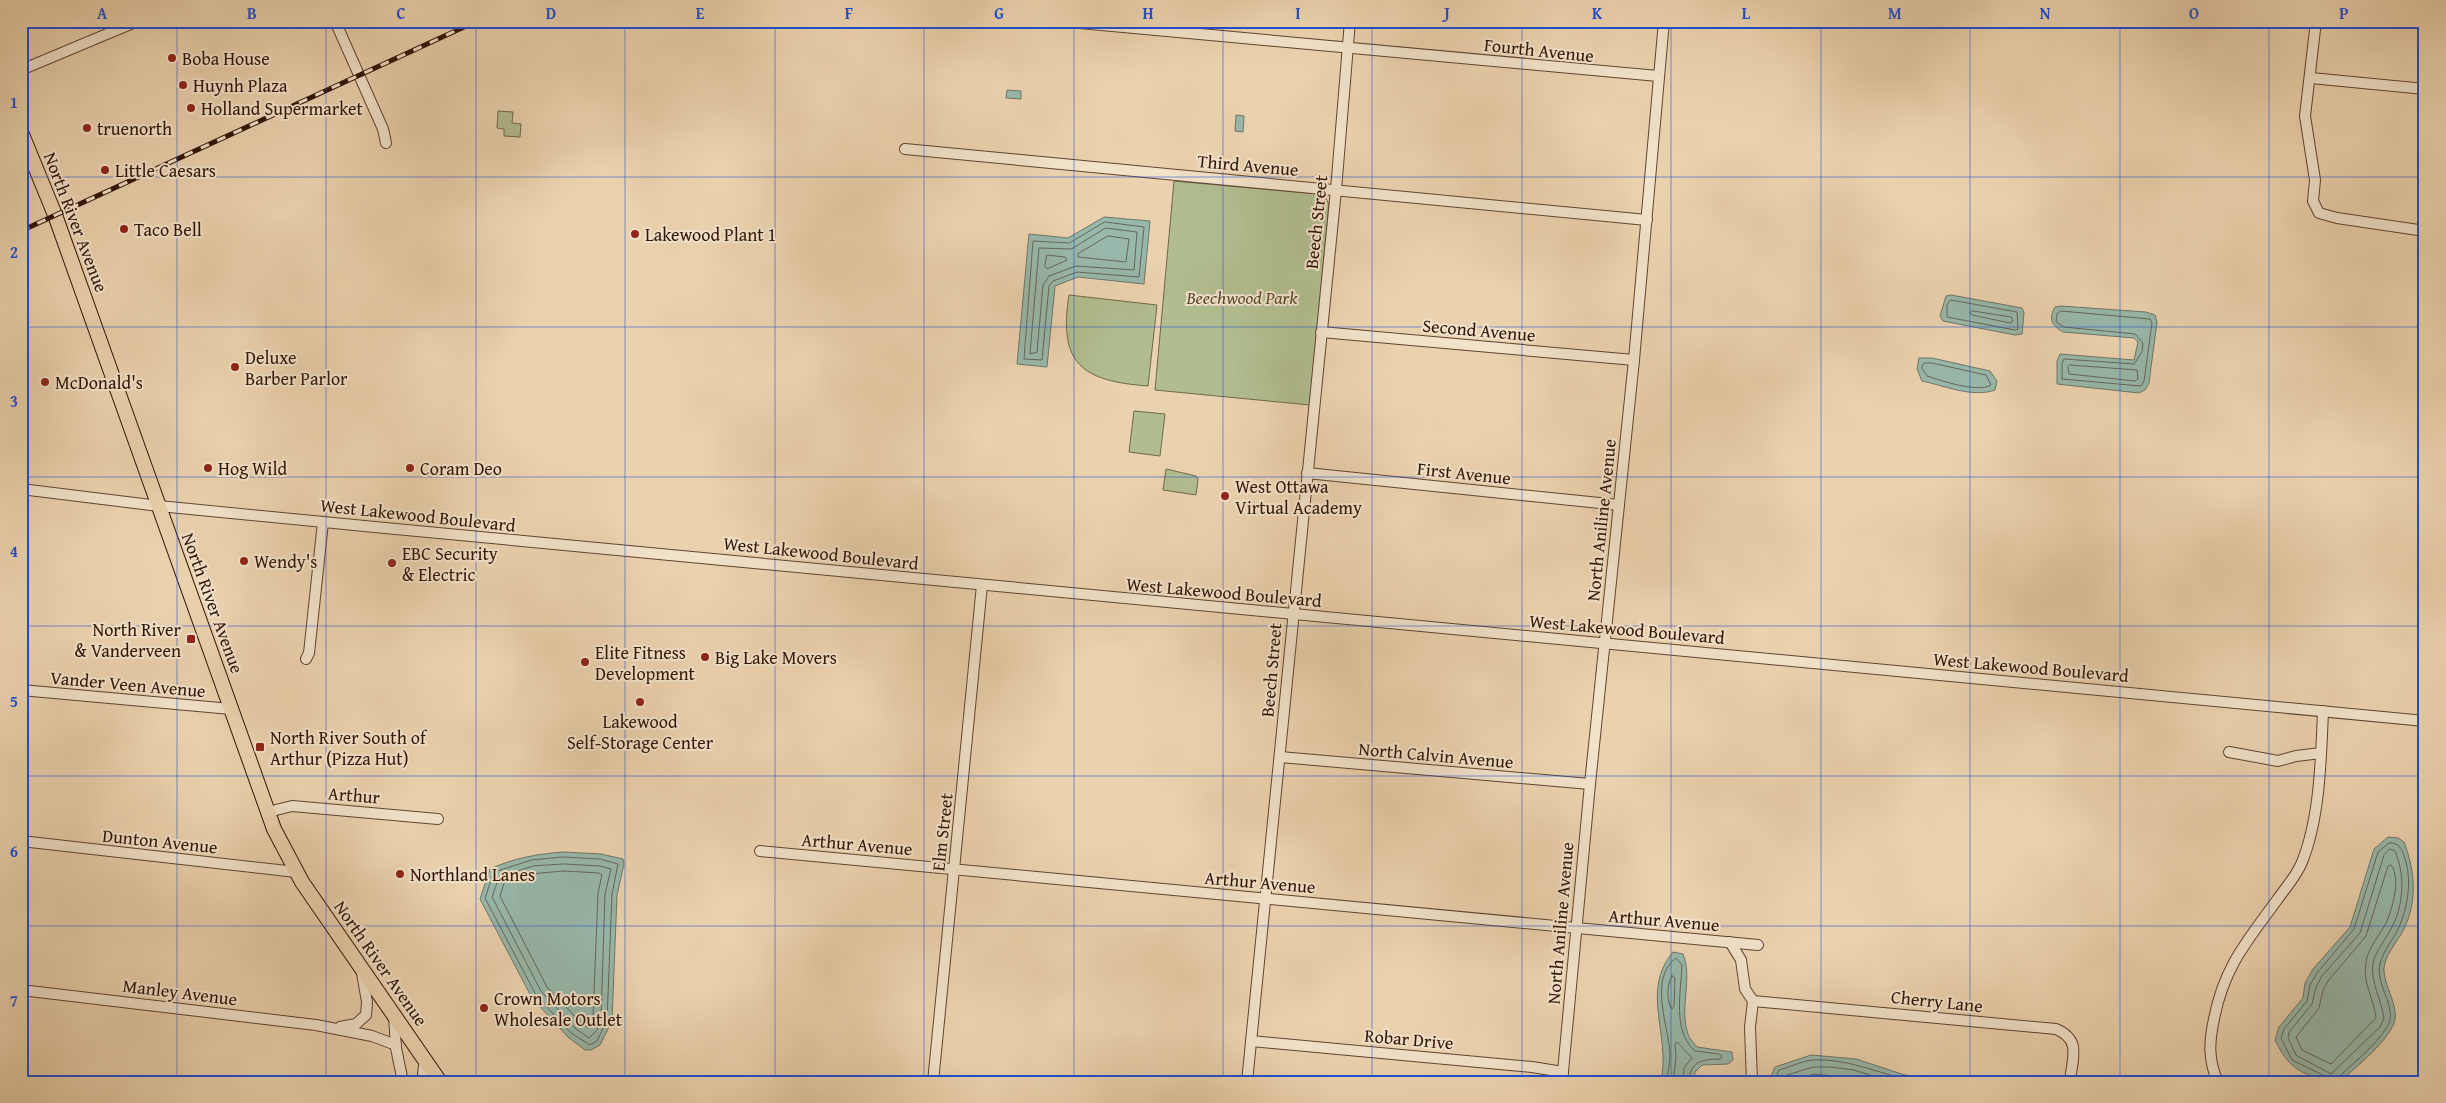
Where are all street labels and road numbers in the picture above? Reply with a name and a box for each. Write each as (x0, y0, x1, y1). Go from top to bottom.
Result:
street label: Fourth Avenue (1483, 31, 1595, 69)
street label: Third Avenue (1196, 147, 1300, 183)
street label: North River Avenue (37, 148, 115, 296)
street label: Beech Street (1298, 173, 1334, 270)
street label: Second Avenue (1421, 312, 1537, 348)
street label: North Aniline Avenue (1579, 438, 1623, 602)
street label: First Avenue (1416, 455, 1512, 491)
street label: West Lakewood Boulevard (319, 491, 517, 539)
street label: North River Avenue (175, 529, 251, 677)
street label: West Lakewood Boulevard (722, 529, 920, 577)
street label: West Lakewood Boulevard (1125, 570, 1323, 614)
street label: West Lakewood Boulevard (1528, 607, 1726, 651)
street label: Beech Street (1253, 621, 1289, 718)
street label: West Lakewood Boulevard (1932, 645, 2130, 689)
street label: Vander Veen Avenue (49, 664, 207, 704)
street label: North Calvin Avenue (1357, 735, 1515, 775)
street label: Arthur (327, 779, 382, 811)
street label: Elm Street (924, 791, 960, 872)
street label: Dunton Avenue (101, 822, 219, 860)
street label: Arthur Avenue (800, 826, 914, 862)
street label: North Aniline Avenue (1539, 841, 1581, 1005)
street label: Arthur Avenue (1203, 864, 1317, 900)
street label: North River Avenue (328, 895, 434, 1031)
street label: Arthur Avenue (1607, 902, 1721, 938)
street label: Manley Avenue (121, 972, 239, 1012)
street label: Cherry Lane (1890, 983, 1984, 1019)
street label: Robar Drive (1363, 1022, 1455, 1056)

